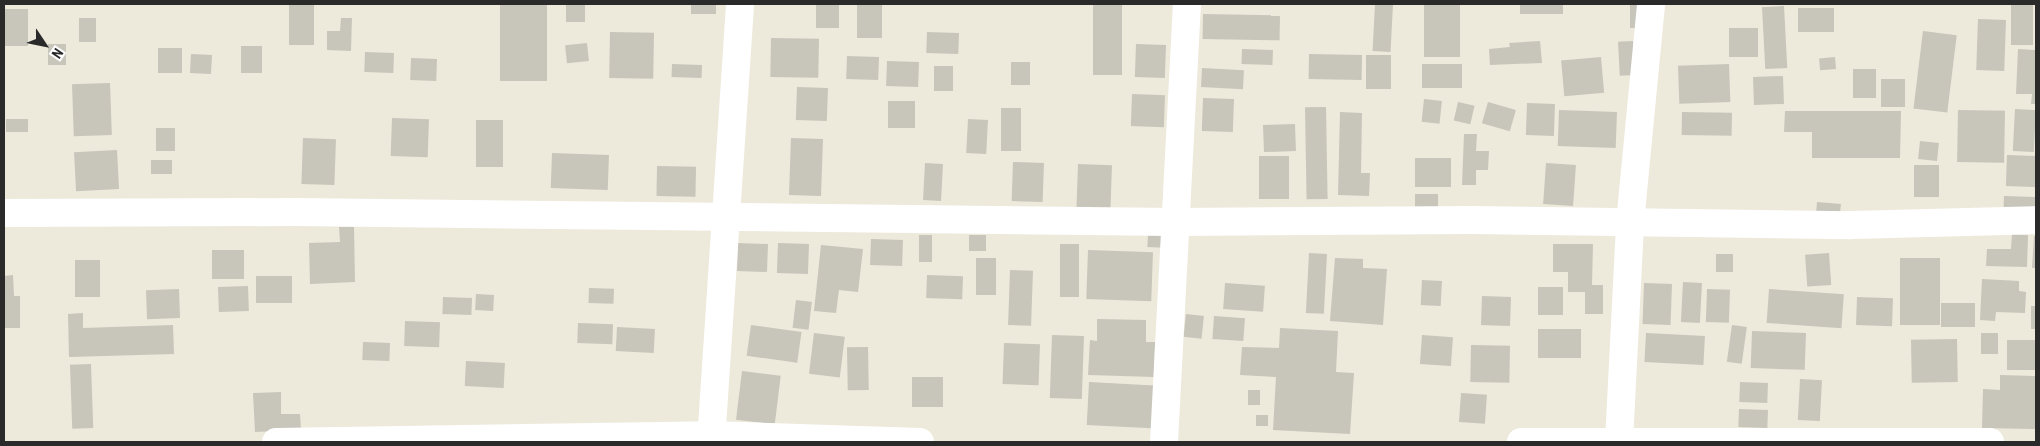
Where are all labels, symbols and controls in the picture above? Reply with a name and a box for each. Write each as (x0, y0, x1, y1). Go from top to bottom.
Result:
north arrow (20, 20, 70, 70)
text: N (48, 45, 66, 61)

